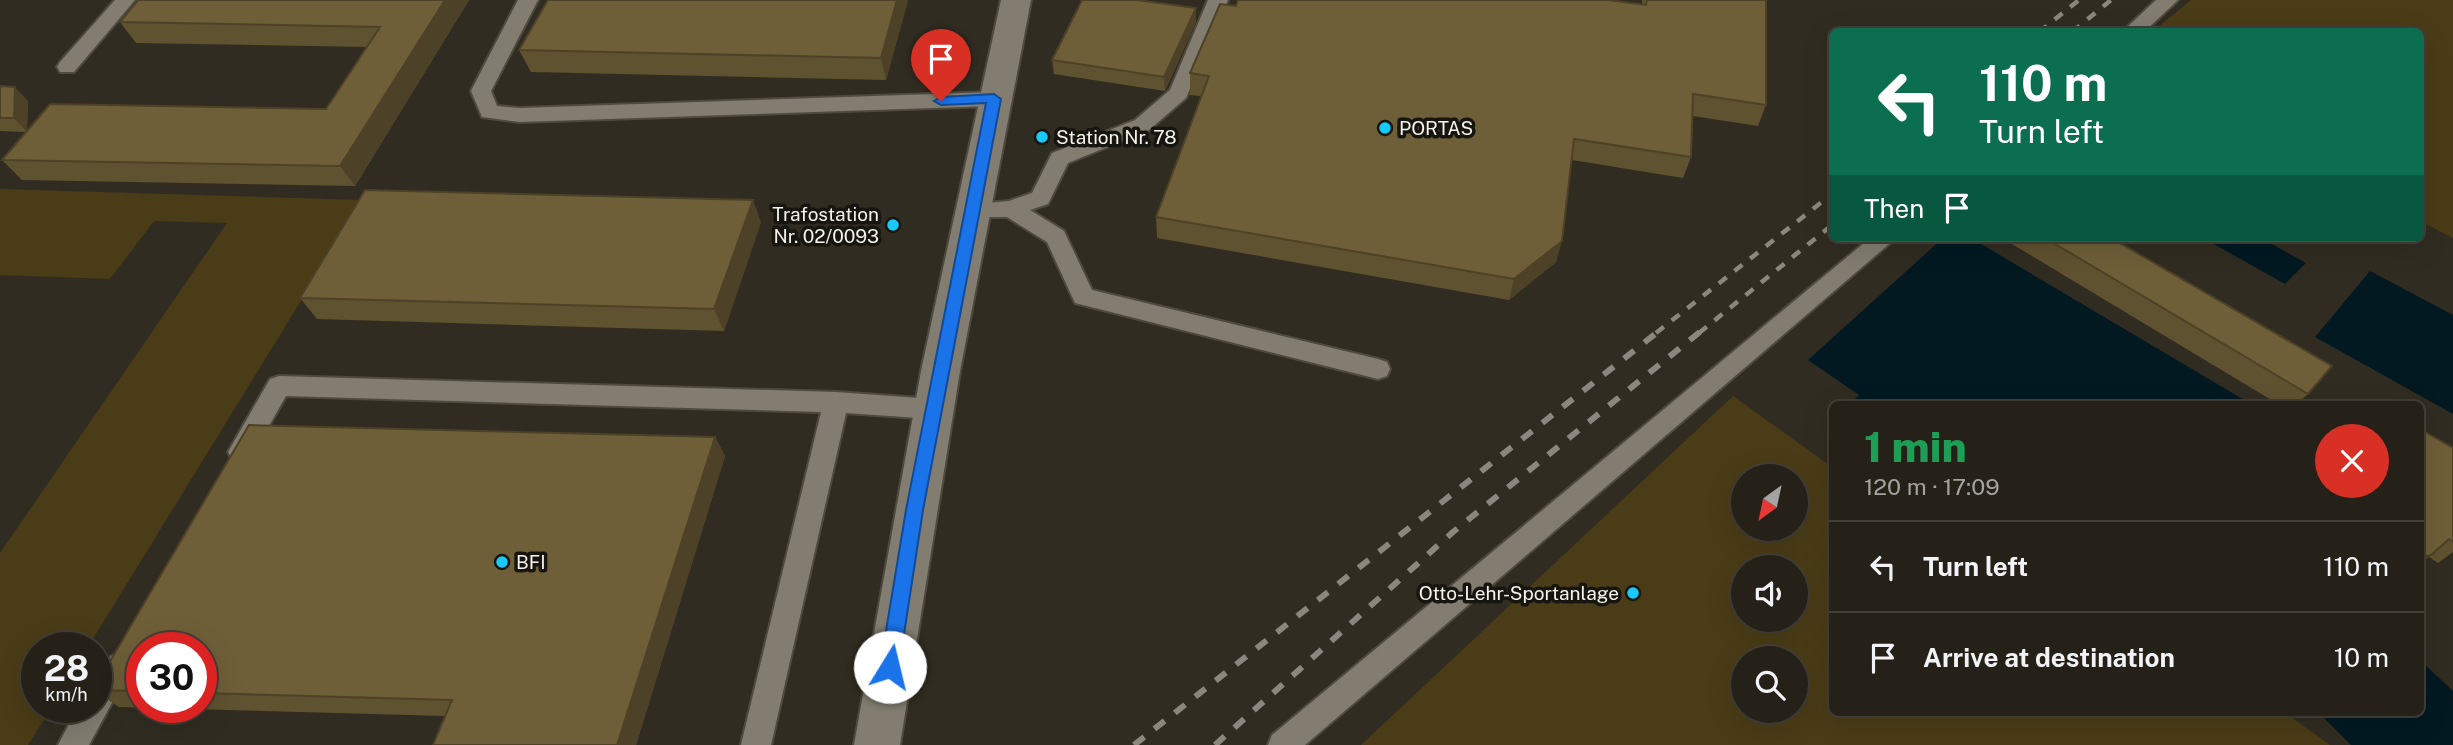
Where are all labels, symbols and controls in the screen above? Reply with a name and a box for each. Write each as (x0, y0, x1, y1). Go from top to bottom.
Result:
pin (911, 29, 971, 101)
icon: arrive (922, 40, 960, 78)
text: 110 m (1979, 54, 2107, 112)
icon: left (1864, 56, 1955, 147)
text: Turn left (1979, 113, 2104, 150)
place label: PORTAS (1399, 117, 1473, 139)
marker: PORTAS (1377, 120, 1393, 136)
place label: Station Nr. 78 (1056, 126, 1177, 148)
marker: Station Nr. 78 (1034, 129, 1050, 145)
icon: arrive (1938, 189, 1976, 227)
text: Then (1864, 193, 1924, 224)
place label: Trafostation Nr. 02/0093 (772, 203, 879, 247)
marker: Trafostation Nr. 02/0093 (885, 217, 901, 233)
text: 1 min (1864, 422, 1967, 471)
button: close (2315, 424, 2389, 498)
north arrow (1731, 464, 1808, 541)
map controls (1731, 464, 1808, 723)
text: 120 m · 17:09 (1864, 473, 2000, 500)
icon: left (1864, 548, 1902, 586)
place label: BFI (516, 551, 546, 573)
text: Turn left (1923, 551, 2028, 582)
text: 110 m (2323, 551, 2389, 582)
marker: BFI (494, 554, 510, 570)
button: sound (1731, 555, 1808, 632)
place label: Otto-Lehr-Sportanlage (1419, 582, 1619, 604)
marker: Otto-Lehr-Sportanlage (1625, 585, 1641, 601)
position arrow (853, 630, 927, 704)
speed limit sign: 30 (126, 632, 217, 723)
icon: arrive (1864, 639, 1902, 677)
text: Arrive at destination (1923, 642, 2175, 673)
text: 10 m (2334, 642, 2389, 673)
button: search (1731, 646, 1808, 723)
text: 28 (44, 648, 89, 689)
text: km/h (45, 684, 88, 705)

